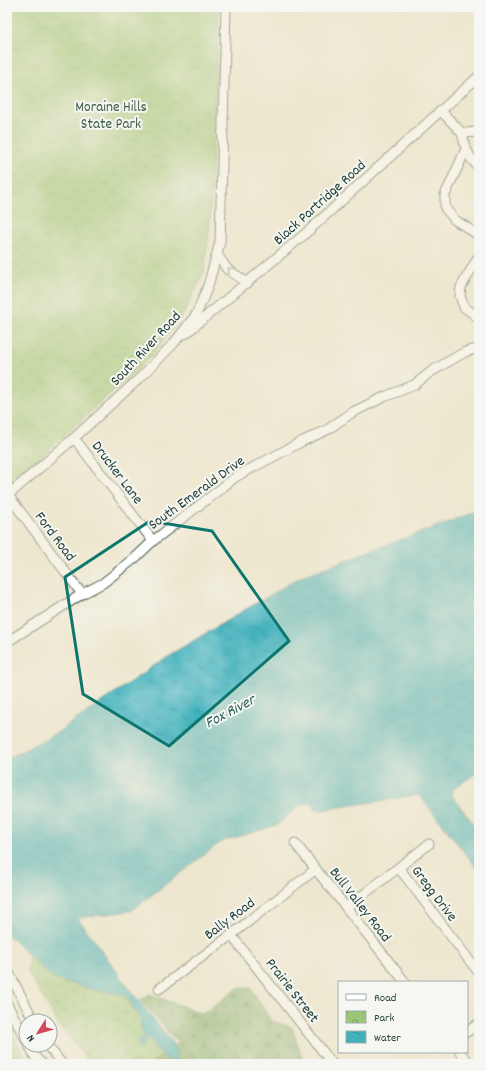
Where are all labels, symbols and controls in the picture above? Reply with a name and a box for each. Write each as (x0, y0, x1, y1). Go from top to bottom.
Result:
park label: Moraine Hills State Park (75, 97, 147, 136)
street label: Black Partridge Road (269, 156, 372, 251)
one-way arrow (228, 268, 235, 275)
street label: South River Road (106, 307, 187, 392)
street label: Drucker Lane (85, 437, 148, 510)
street label: South Emerald Drive (144, 451, 250, 536)
street label: Ford Road (28, 508, 80, 567)
water label: Fox River (201, 688, 261, 735)
street label: Gregg Drive (405, 862, 462, 927)
street label: Bull Valley Road (323, 863, 396, 947)
street label: Bally Road (200, 893, 260, 946)
street label: Prairie Street (259, 954, 324, 1029)
legend (338, 981, 468, 1053)
text: Road (374, 990, 396, 1007)
text: Park (374, 1010, 395, 1027)
north arrow (18, 1013, 58, 1053)
text: N (23, 1030, 40, 1045)
text: Water (374, 1030, 401, 1047)

